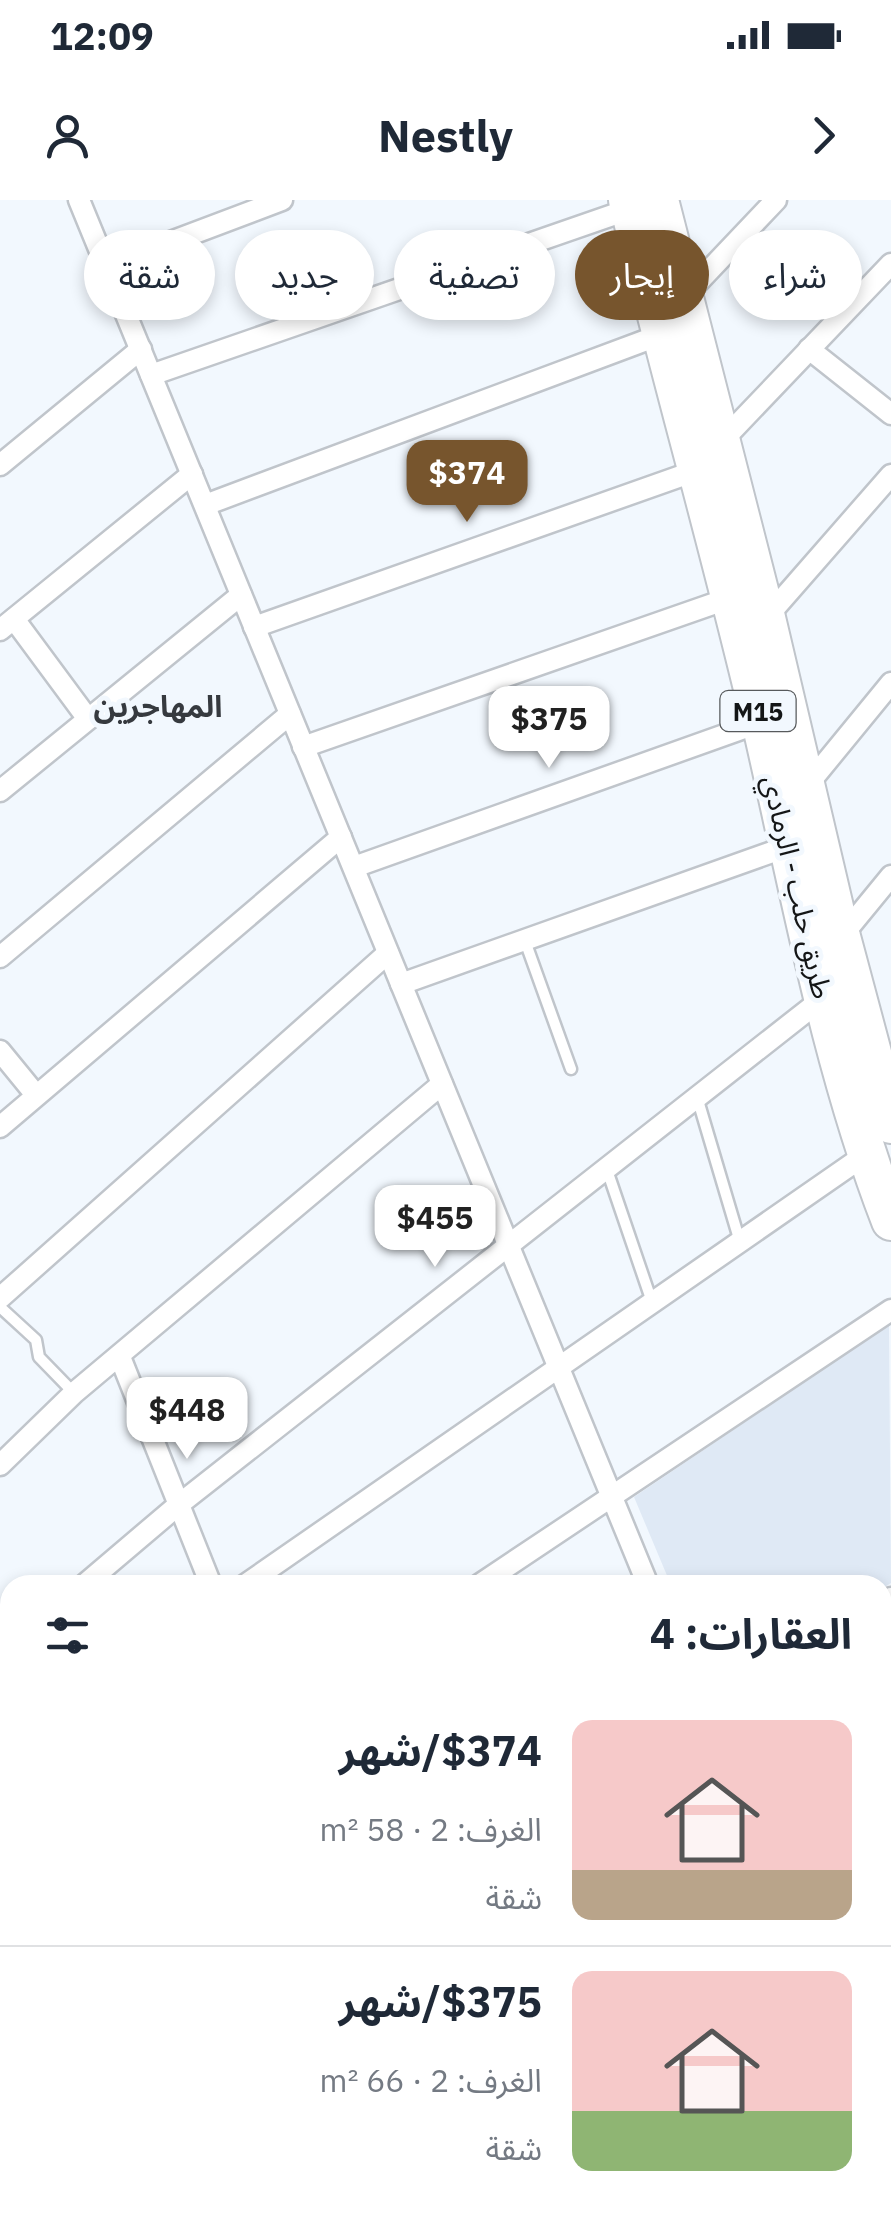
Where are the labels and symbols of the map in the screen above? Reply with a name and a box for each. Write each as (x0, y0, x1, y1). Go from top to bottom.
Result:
pin: $374 (408, 440, 526, 525)
district label: المهاجرين (94, 686, 222, 725)
pin: $375 (490, 686, 608, 771)
road number: M15 (720, 691, 796, 731)
street label: طريق حلب - الرمادي (751, 772, 842, 1003)
pin: $455 (376, 1185, 494, 1270)
pin: $448 (128, 1377, 246, 1462)

